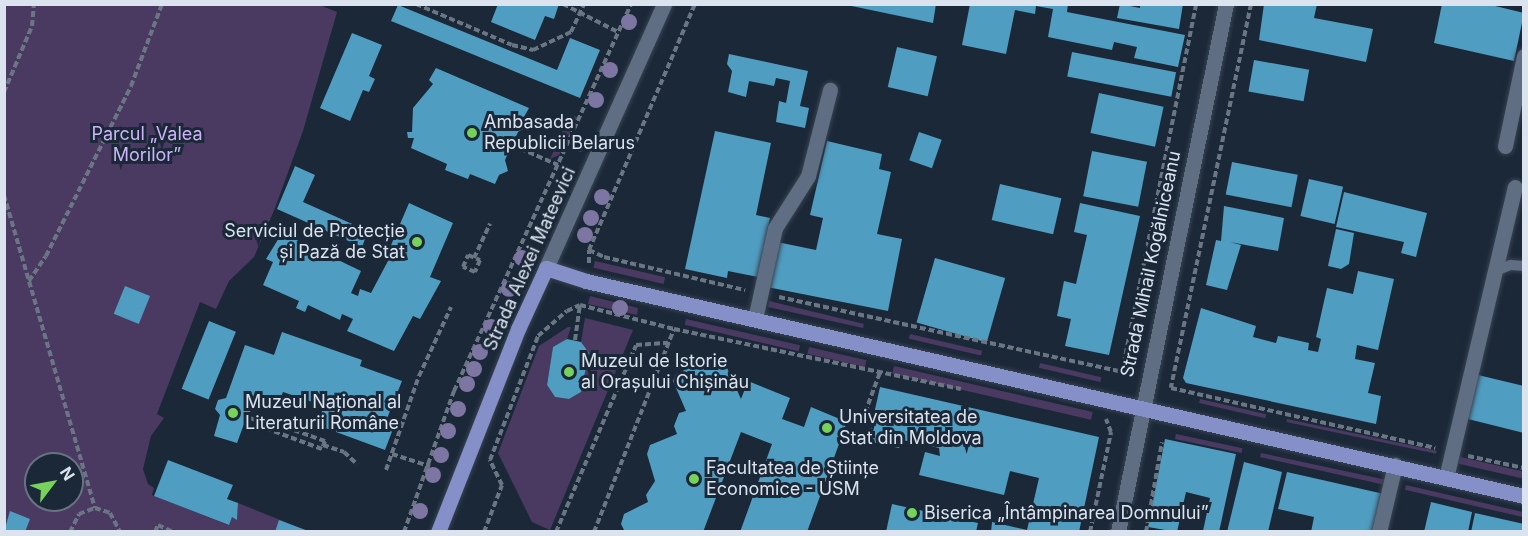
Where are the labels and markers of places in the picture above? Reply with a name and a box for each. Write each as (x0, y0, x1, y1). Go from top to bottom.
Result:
place label: Ambasada Republicii Belarus (484, 112, 635, 154)
marker: Ambasada Republicii Belarus (465, 126, 479, 140)
place label: Serviciul de Protecție și Pază de Stat (224, 221, 405, 264)
marker: Serviciul de Protecție și Pază de Stat (410, 235, 424, 249)
place label: Muzeul de Istorie al Orașului Chișinău (581, 351, 749, 394)
marker: Muzeul de Istorie al Orașului Chișinău (562, 365, 576, 379)
place label: Muzeul Național al Literaturii Române (245, 392, 401, 434)
marker: Muzeul Național al Literaturii Române (226, 406, 240, 420)
place label: Universitatea de Stat din Moldova (839, 407, 982, 450)
marker: Universitatea de Stat din Moldova (820, 421, 834, 435)
place label: Facultatea de Științe Economice - USM (706, 458, 879, 500)
marker: Facultatea de Științe Economice - USM (687, 472, 701, 486)
place label: Biserica „Întâmpinarea Domnului” (924, 502, 1209, 524)
marker: Biserica „Întâmpinarea Domnului” (905, 506, 919, 520)

